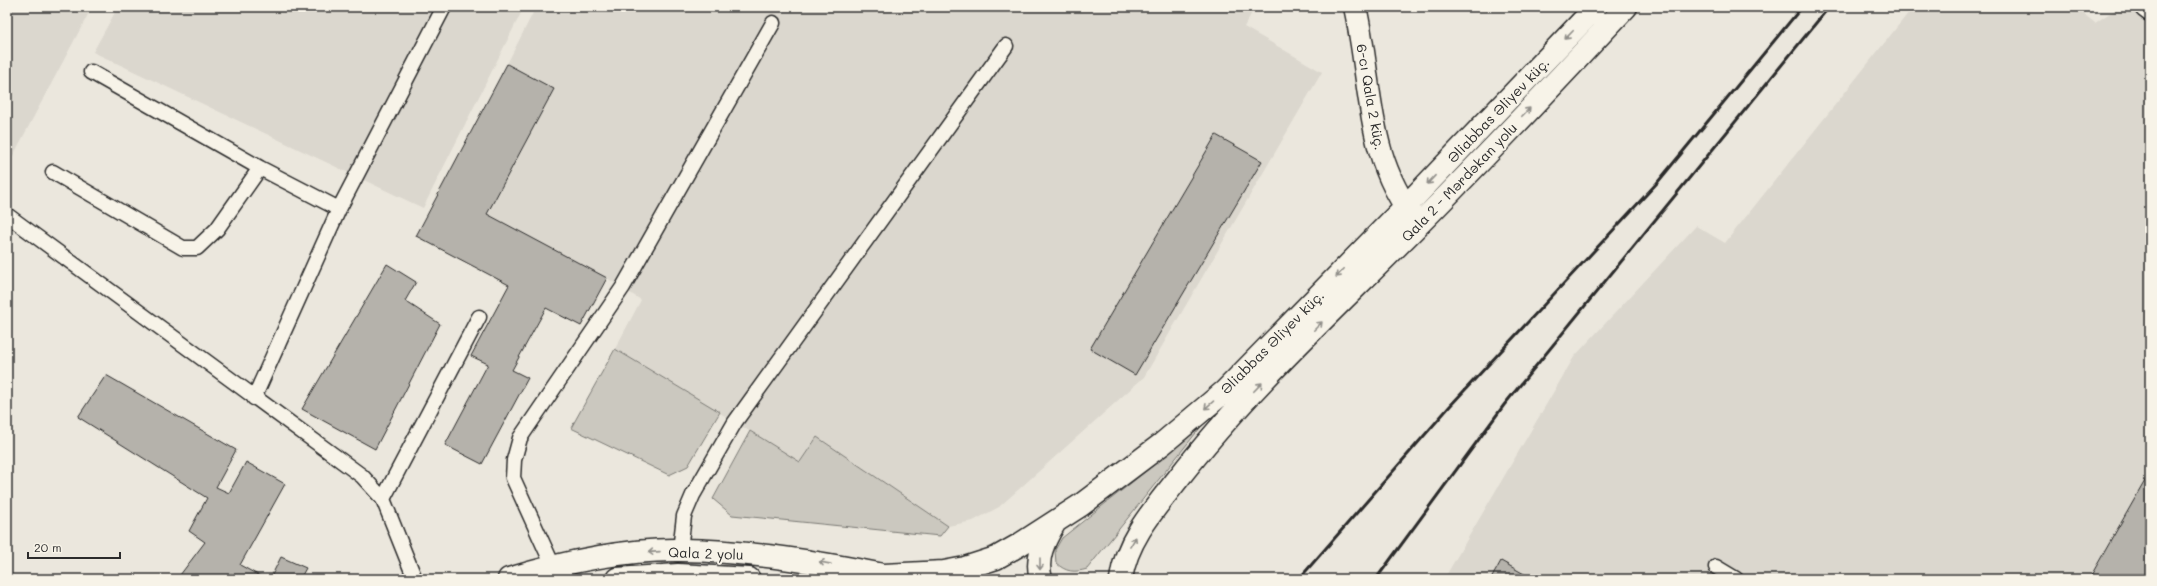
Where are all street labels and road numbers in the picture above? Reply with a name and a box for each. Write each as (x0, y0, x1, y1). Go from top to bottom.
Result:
street label: 6-cı Qala 2 küç. (1352, 42, 1390, 152)
street label: Əliabbas Əliyev küç. (1443, 53, 1553, 167)
street label: Qala 2 - Mərdəkan yolu (1397, 118, 1521, 246)
street label: Əliabbas Əliyev küç. (1216, 286, 1328, 398)
street label: Qala 2 yolu (668, 542, 744, 564)

